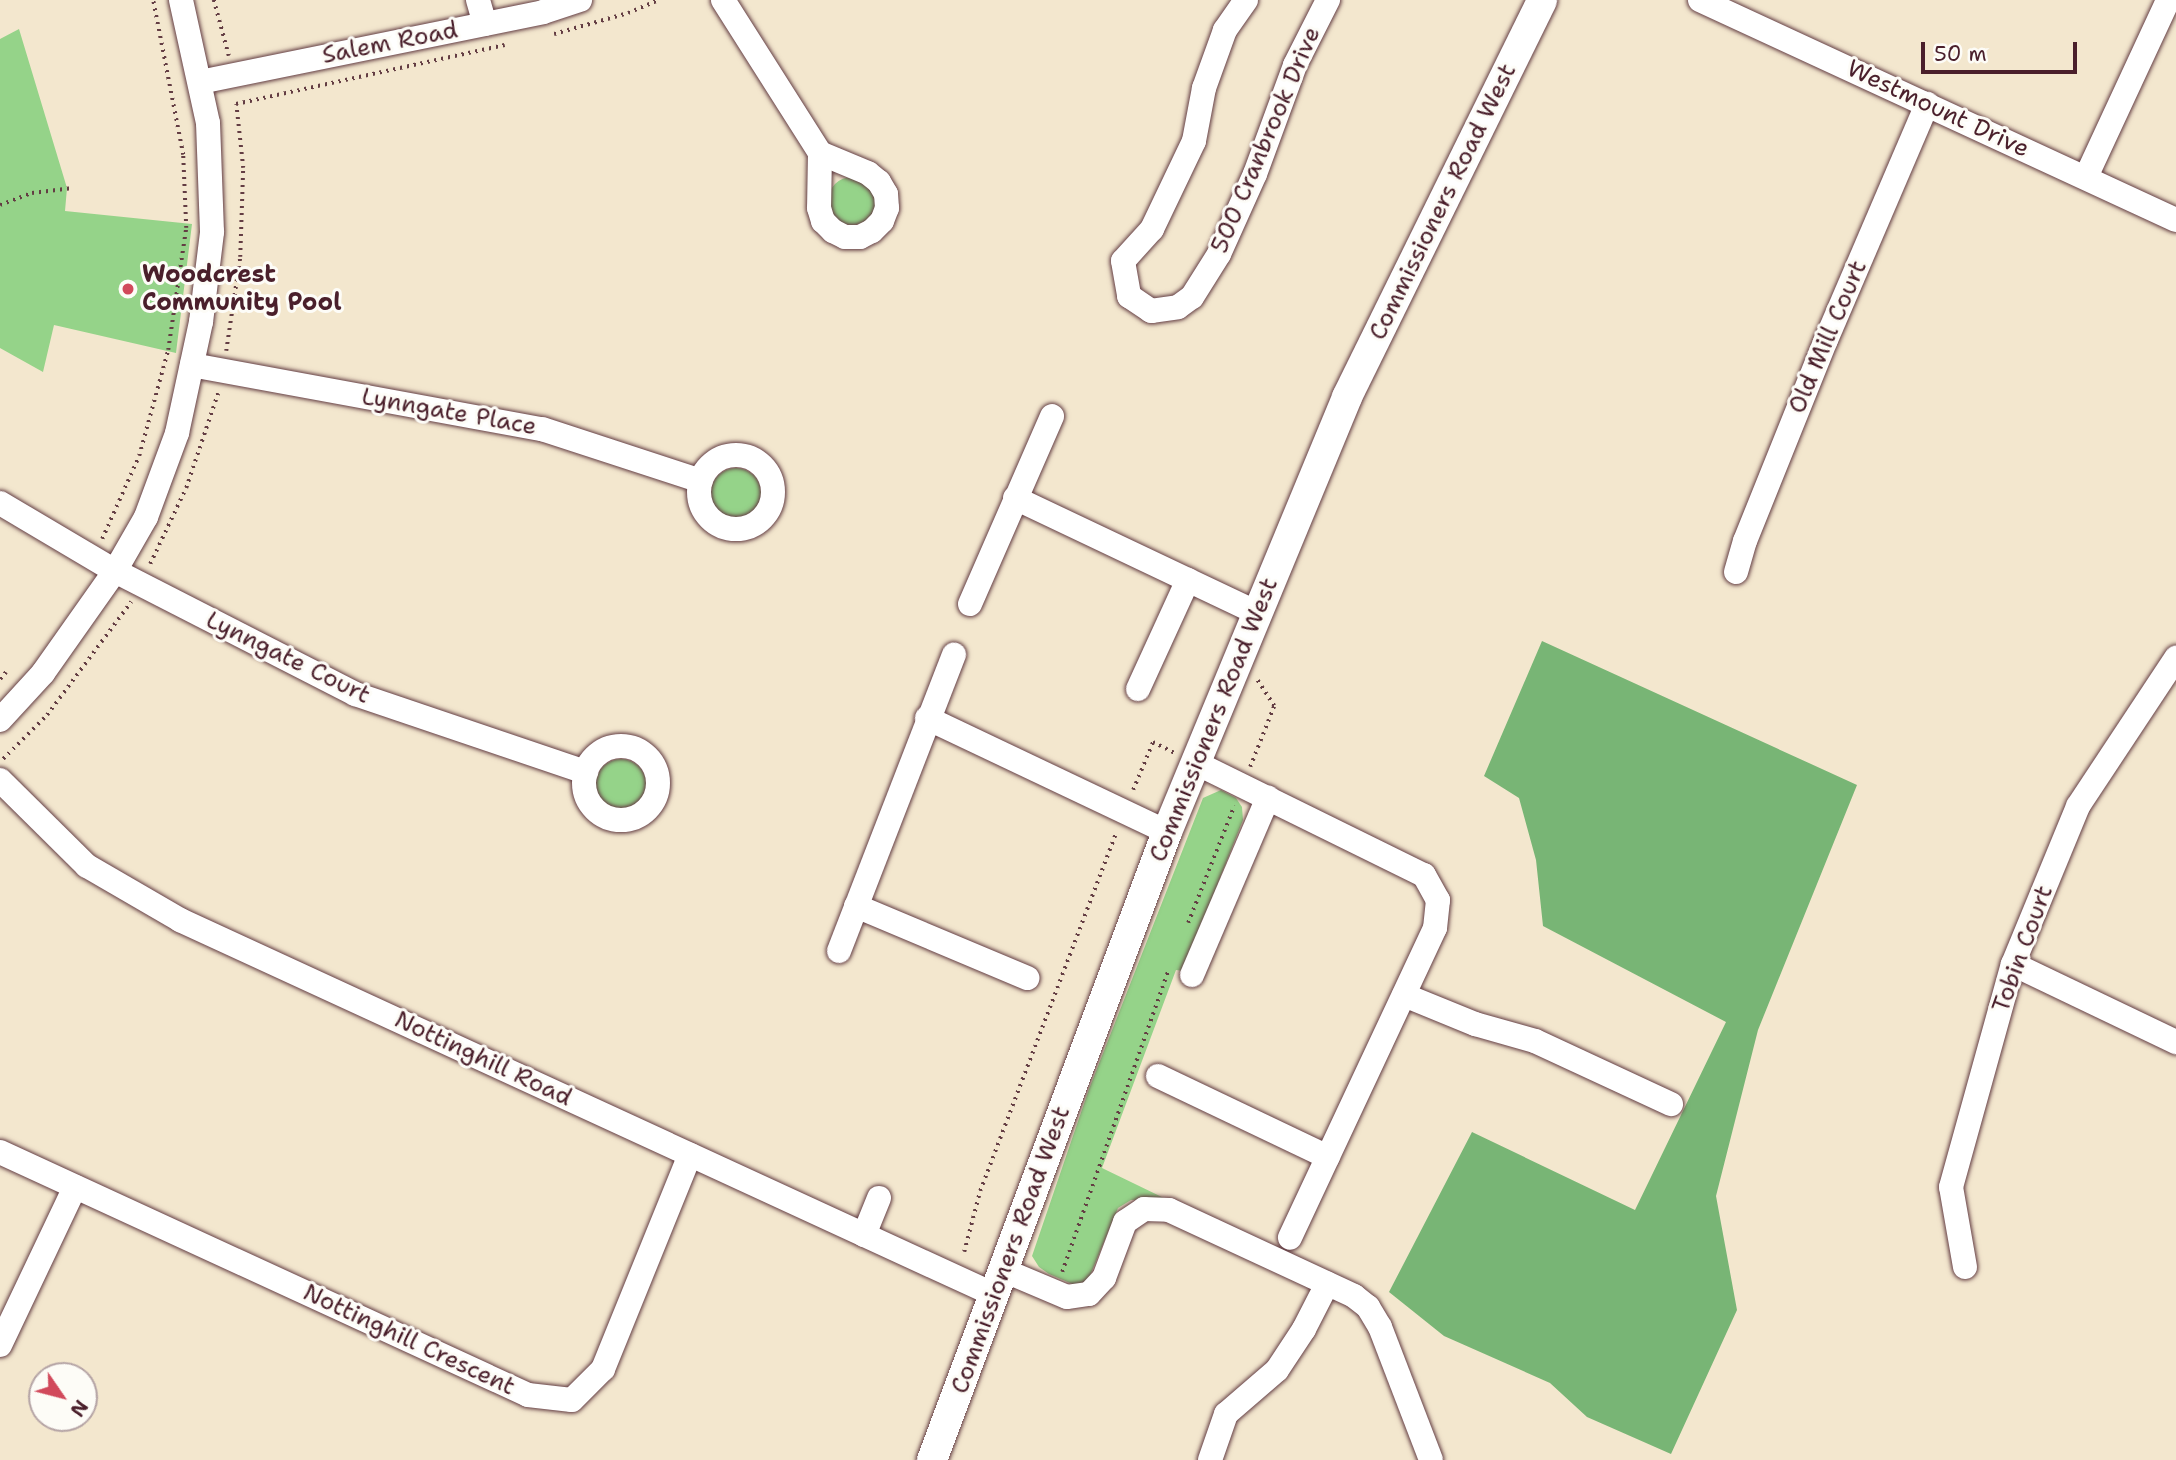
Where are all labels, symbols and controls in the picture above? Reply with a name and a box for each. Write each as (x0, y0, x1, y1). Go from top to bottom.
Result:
street label: Salem Road (320, 16, 460, 70)
street label: 500 Cranbrook Drive (1205, 23, 1327, 257)
scale bar (1924, 28, 2080, 72)
text: 50 m (1934, 40, 1987, 68)
street label: Westmount Drive (1842, 54, 2034, 164)
street label: Commissioners Road West (1364, 59, 1522, 345)
street label: Old Mill Court (1783, 256, 1873, 418)
place label: Woodcrest Community Pool (142, 261, 341, 317)
marker: Woodcrest Community Pool (120, 281, 136, 297)
street label: Lynngate Place (359, 382, 539, 442)
street label: Commissioners Road West (1144, 574, 1284, 866)
street label: Lynngate Court (201, 606, 375, 710)
street label: Tobin Court (1987, 882, 2059, 1016)
street label: Nottinghill Road (390, 1005, 576, 1113)
street label: Commissioners Road West (946, 1102, 1076, 1398)
street label: Nottinghill Crescent (298, 1278, 520, 1402)
north arrow (28, 1362, 98, 1432)
text: N (64, 1395, 94, 1422)

